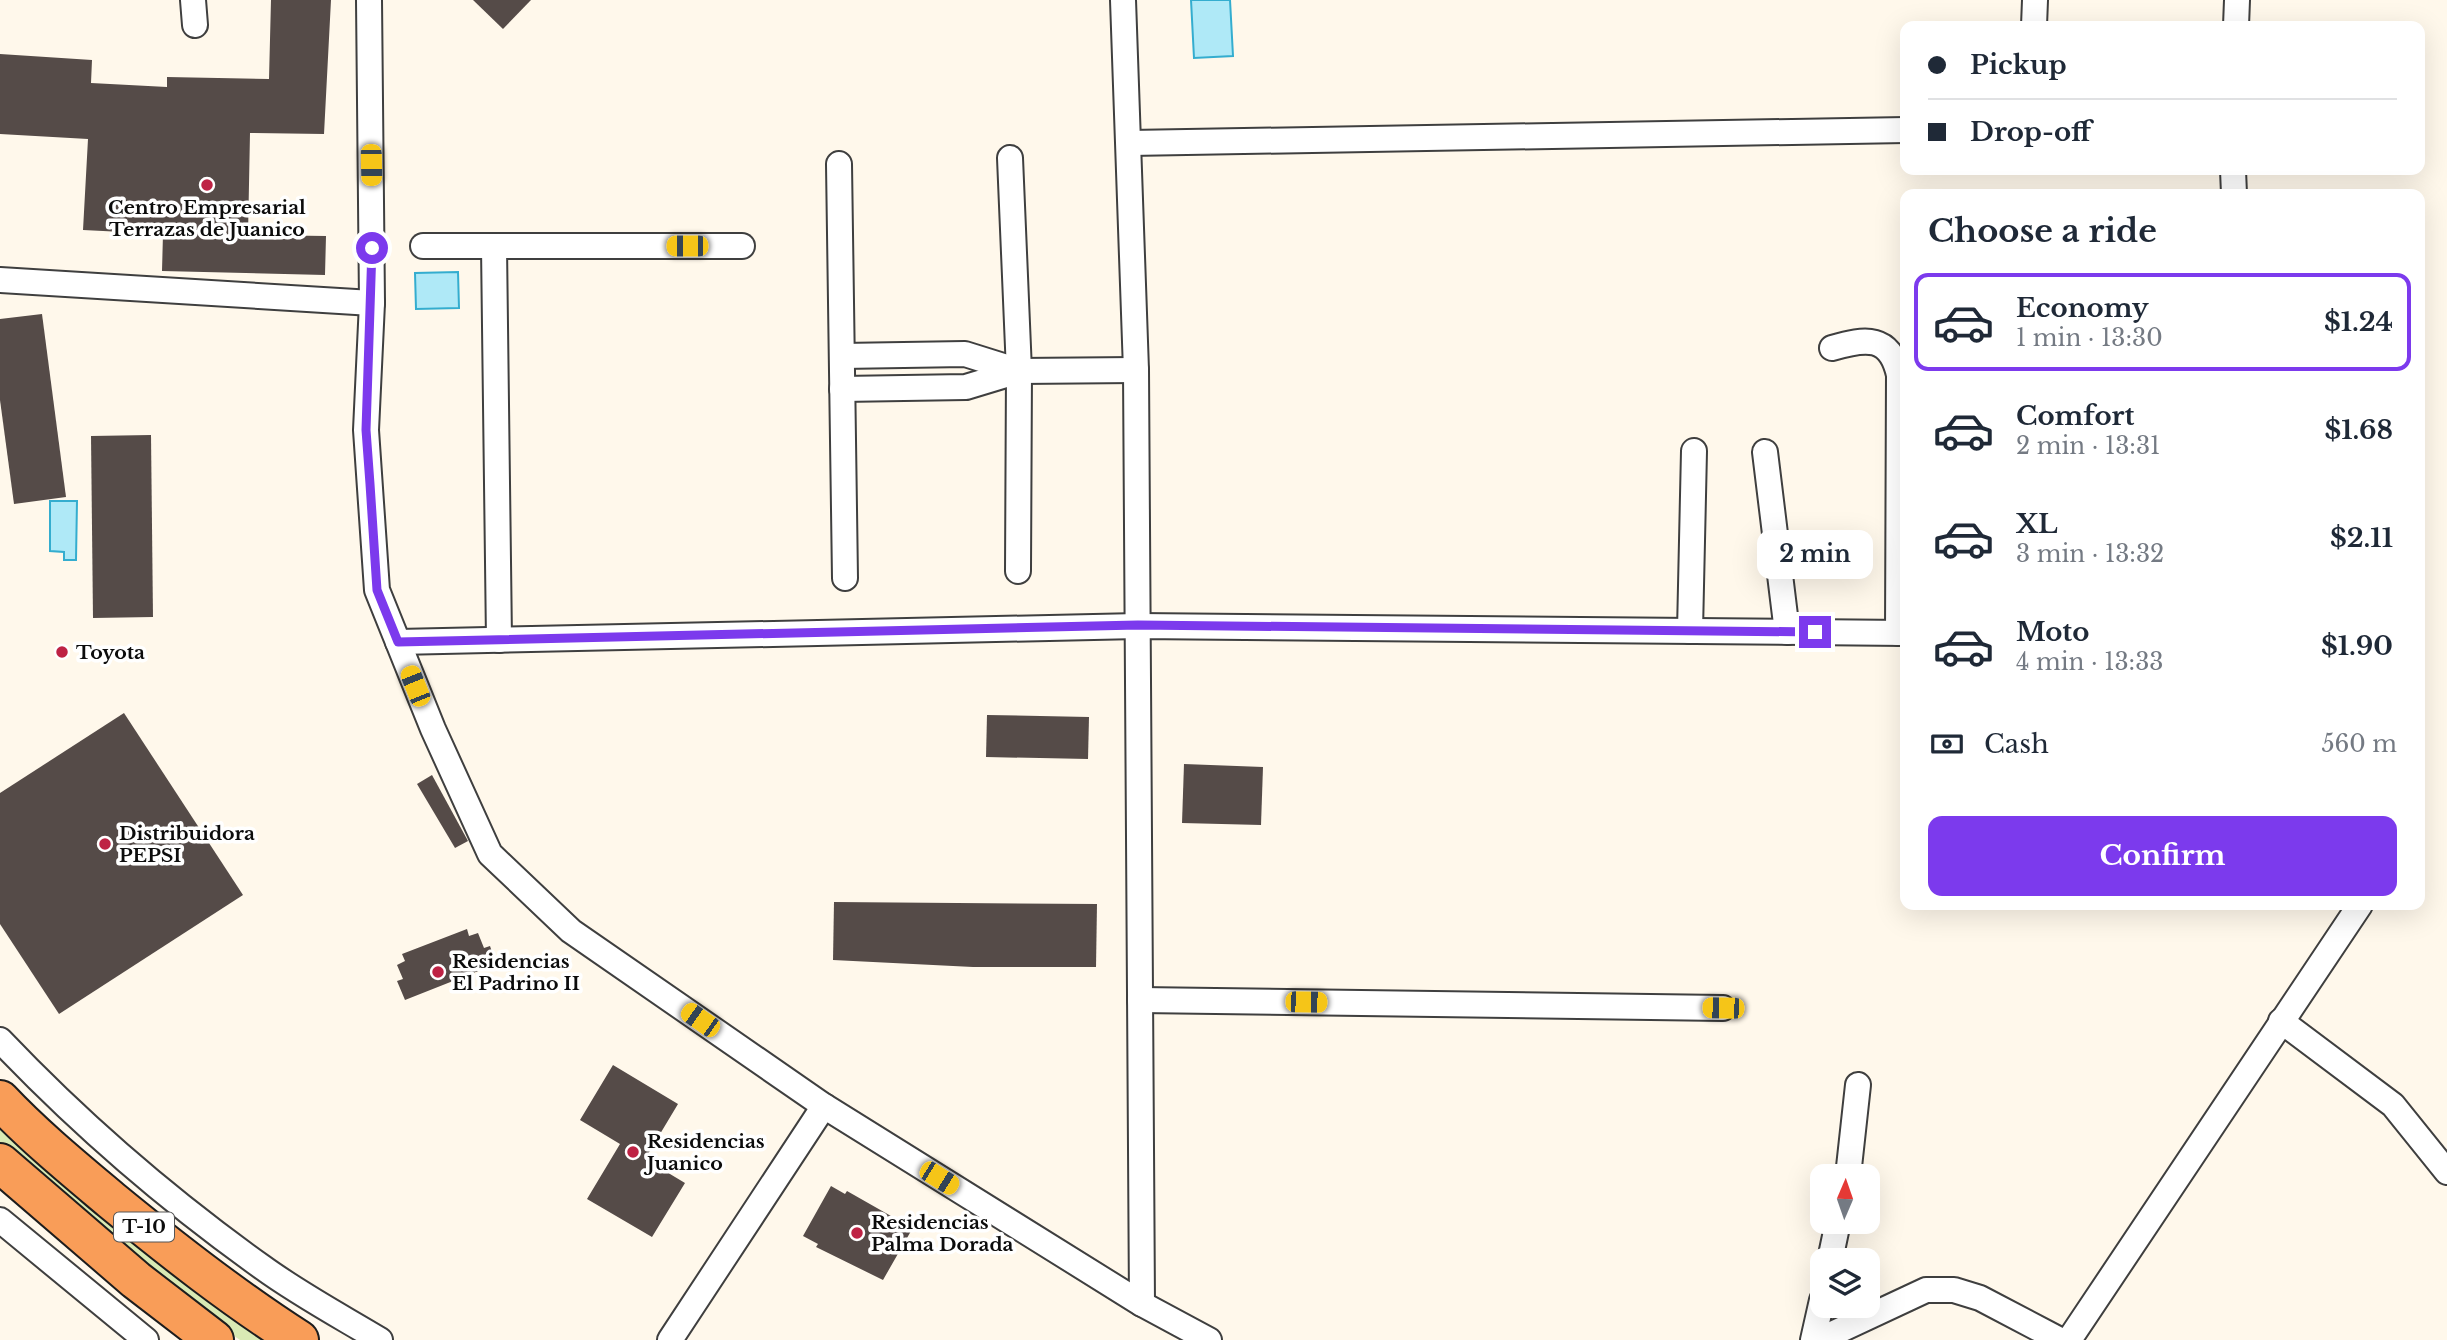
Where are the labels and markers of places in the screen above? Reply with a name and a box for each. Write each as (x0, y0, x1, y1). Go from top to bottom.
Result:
marker: Centro Empresarial Terrazas de Juanico (199, 177, 215, 193)
place label: Centro Empresarial Terrazas de Juanico (108, 196, 306, 241)
place label: Toyota (76, 641, 145, 664)
marker: Toyota (54, 644, 70, 660)
place label: Distribuidora PEPSI (119, 822, 255, 867)
marker: Distribuidora PEPSI (97, 836, 113, 852)
place label: Residencias El Padrino II (452, 950, 580, 995)
marker: Residencias El Padrino II (430, 964, 446, 980)
place label: Residencias Juanico (643, 1130, 765, 1175)
marker: Residencias Juanico (625, 1144, 641, 1160)
place label: Residencias Palma Dorada (871, 1211, 1014, 1256)
marker: Residencias Palma Dorada (849, 1225, 865, 1241)

